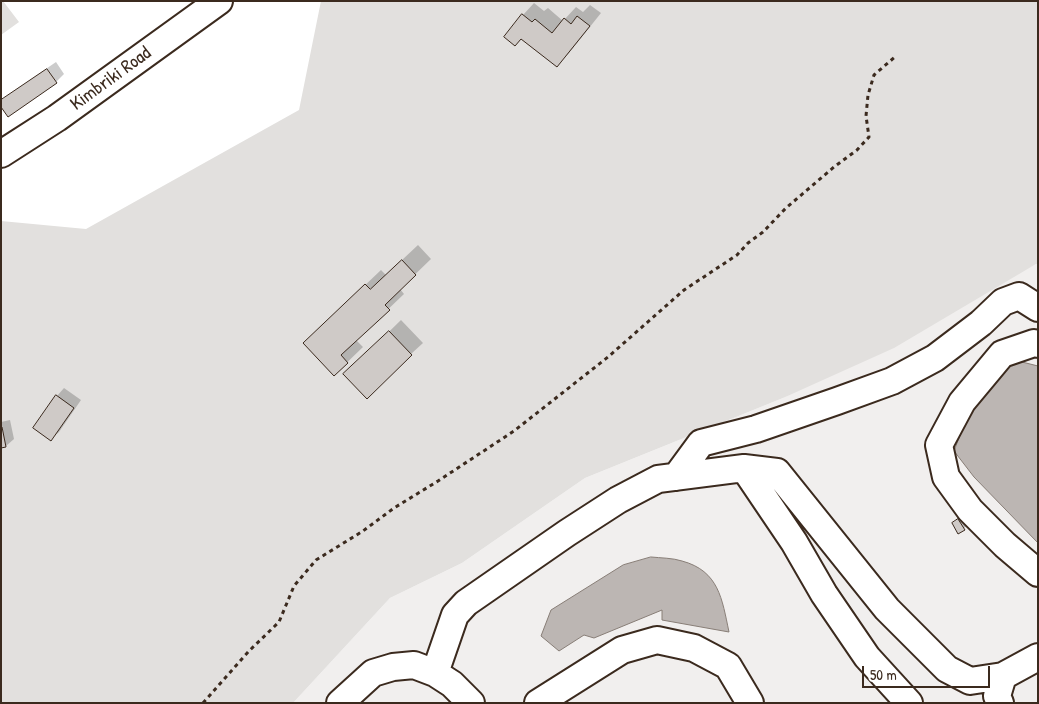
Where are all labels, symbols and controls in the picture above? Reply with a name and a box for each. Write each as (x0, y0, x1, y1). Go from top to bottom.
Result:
street label: Kimbriki Road (66, 42, 156, 116)
scale bar (864, 656, 992, 688)
text: 50 m (870, 664, 897, 685)

